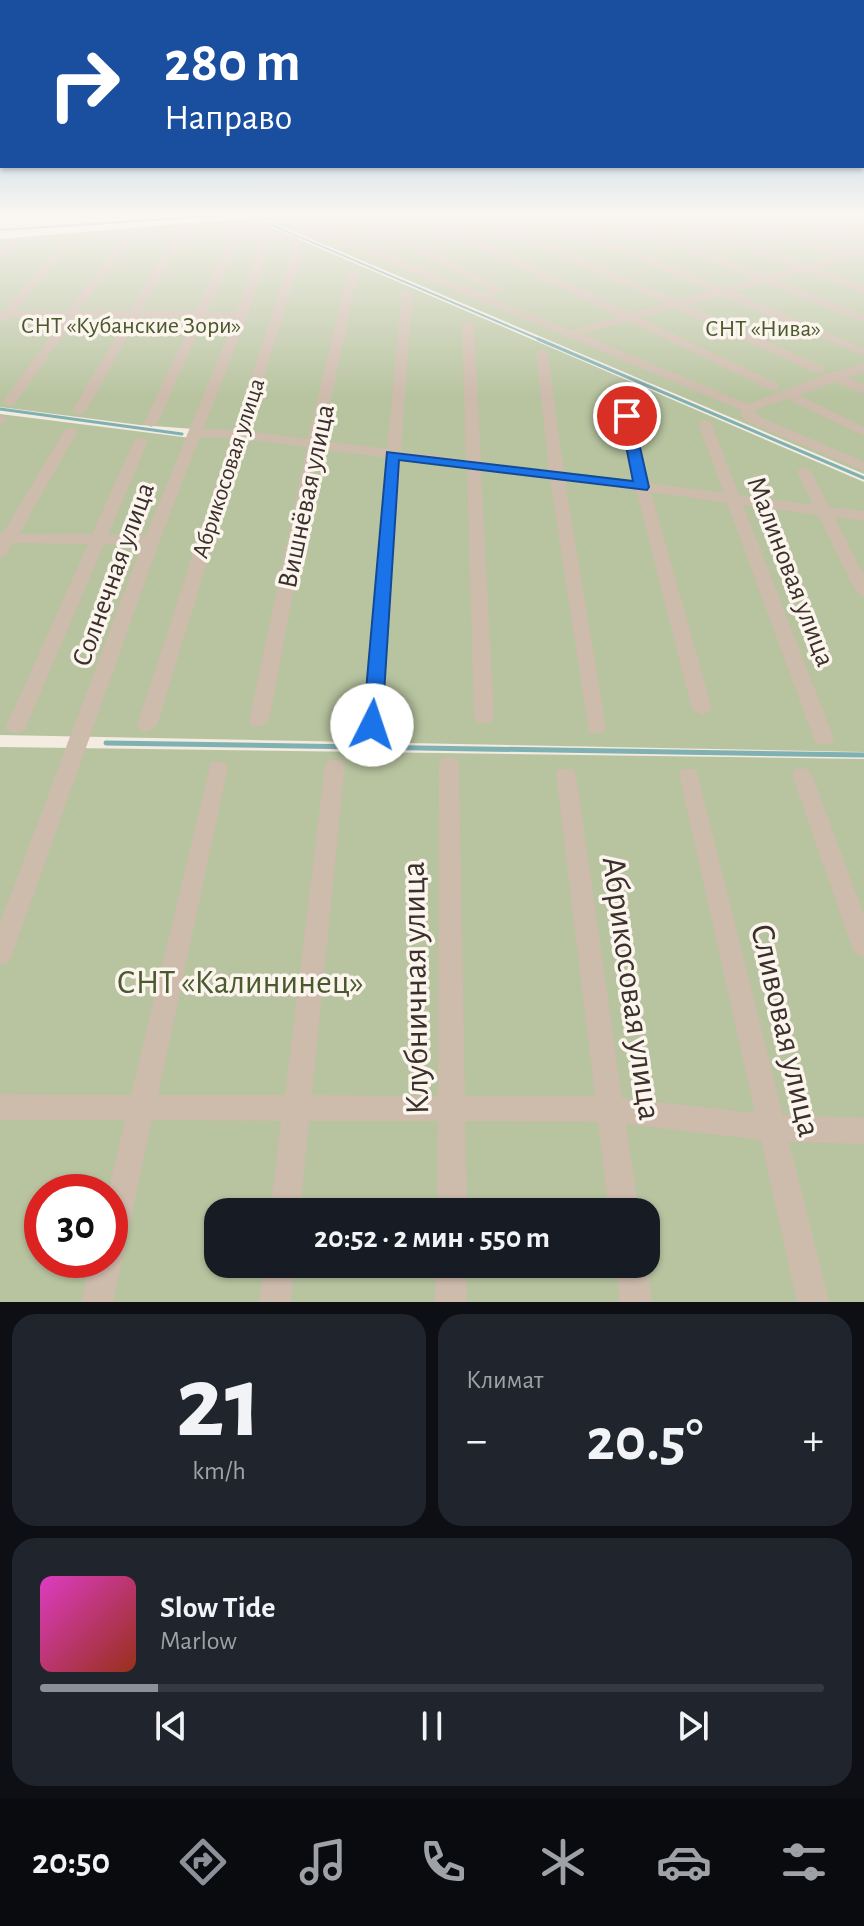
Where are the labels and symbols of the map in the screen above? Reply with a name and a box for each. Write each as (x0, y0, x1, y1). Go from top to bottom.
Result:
park label: СНТ «Кубанские Зори» (21, 314, 241, 338)
park label: СНТ «Нива» (705, 317, 821, 341)
street label: Абрикосовая улица (189, 375, 269, 561)
pin (593, 382, 661, 450)
street label: Вишнёвая улица (274, 402, 340, 591)
street label: Малиновая улица (741, 473, 839, 671)
street label: Солнечная улица (68, 479, 160, 670)
position arrow (330, 683, 414, 767)
street label: Абрикосовая улица (596, 854, 666, 1122)
street label: Клубничная улица (397, 861, 435, 1115)
street label: Сливовая улица (744, 921, 826, 1140)
park label: СНТ «Калининец» (116, 966, 364, 1000)
speed limit sign: 30 (24, 1174, 128, 1278)

